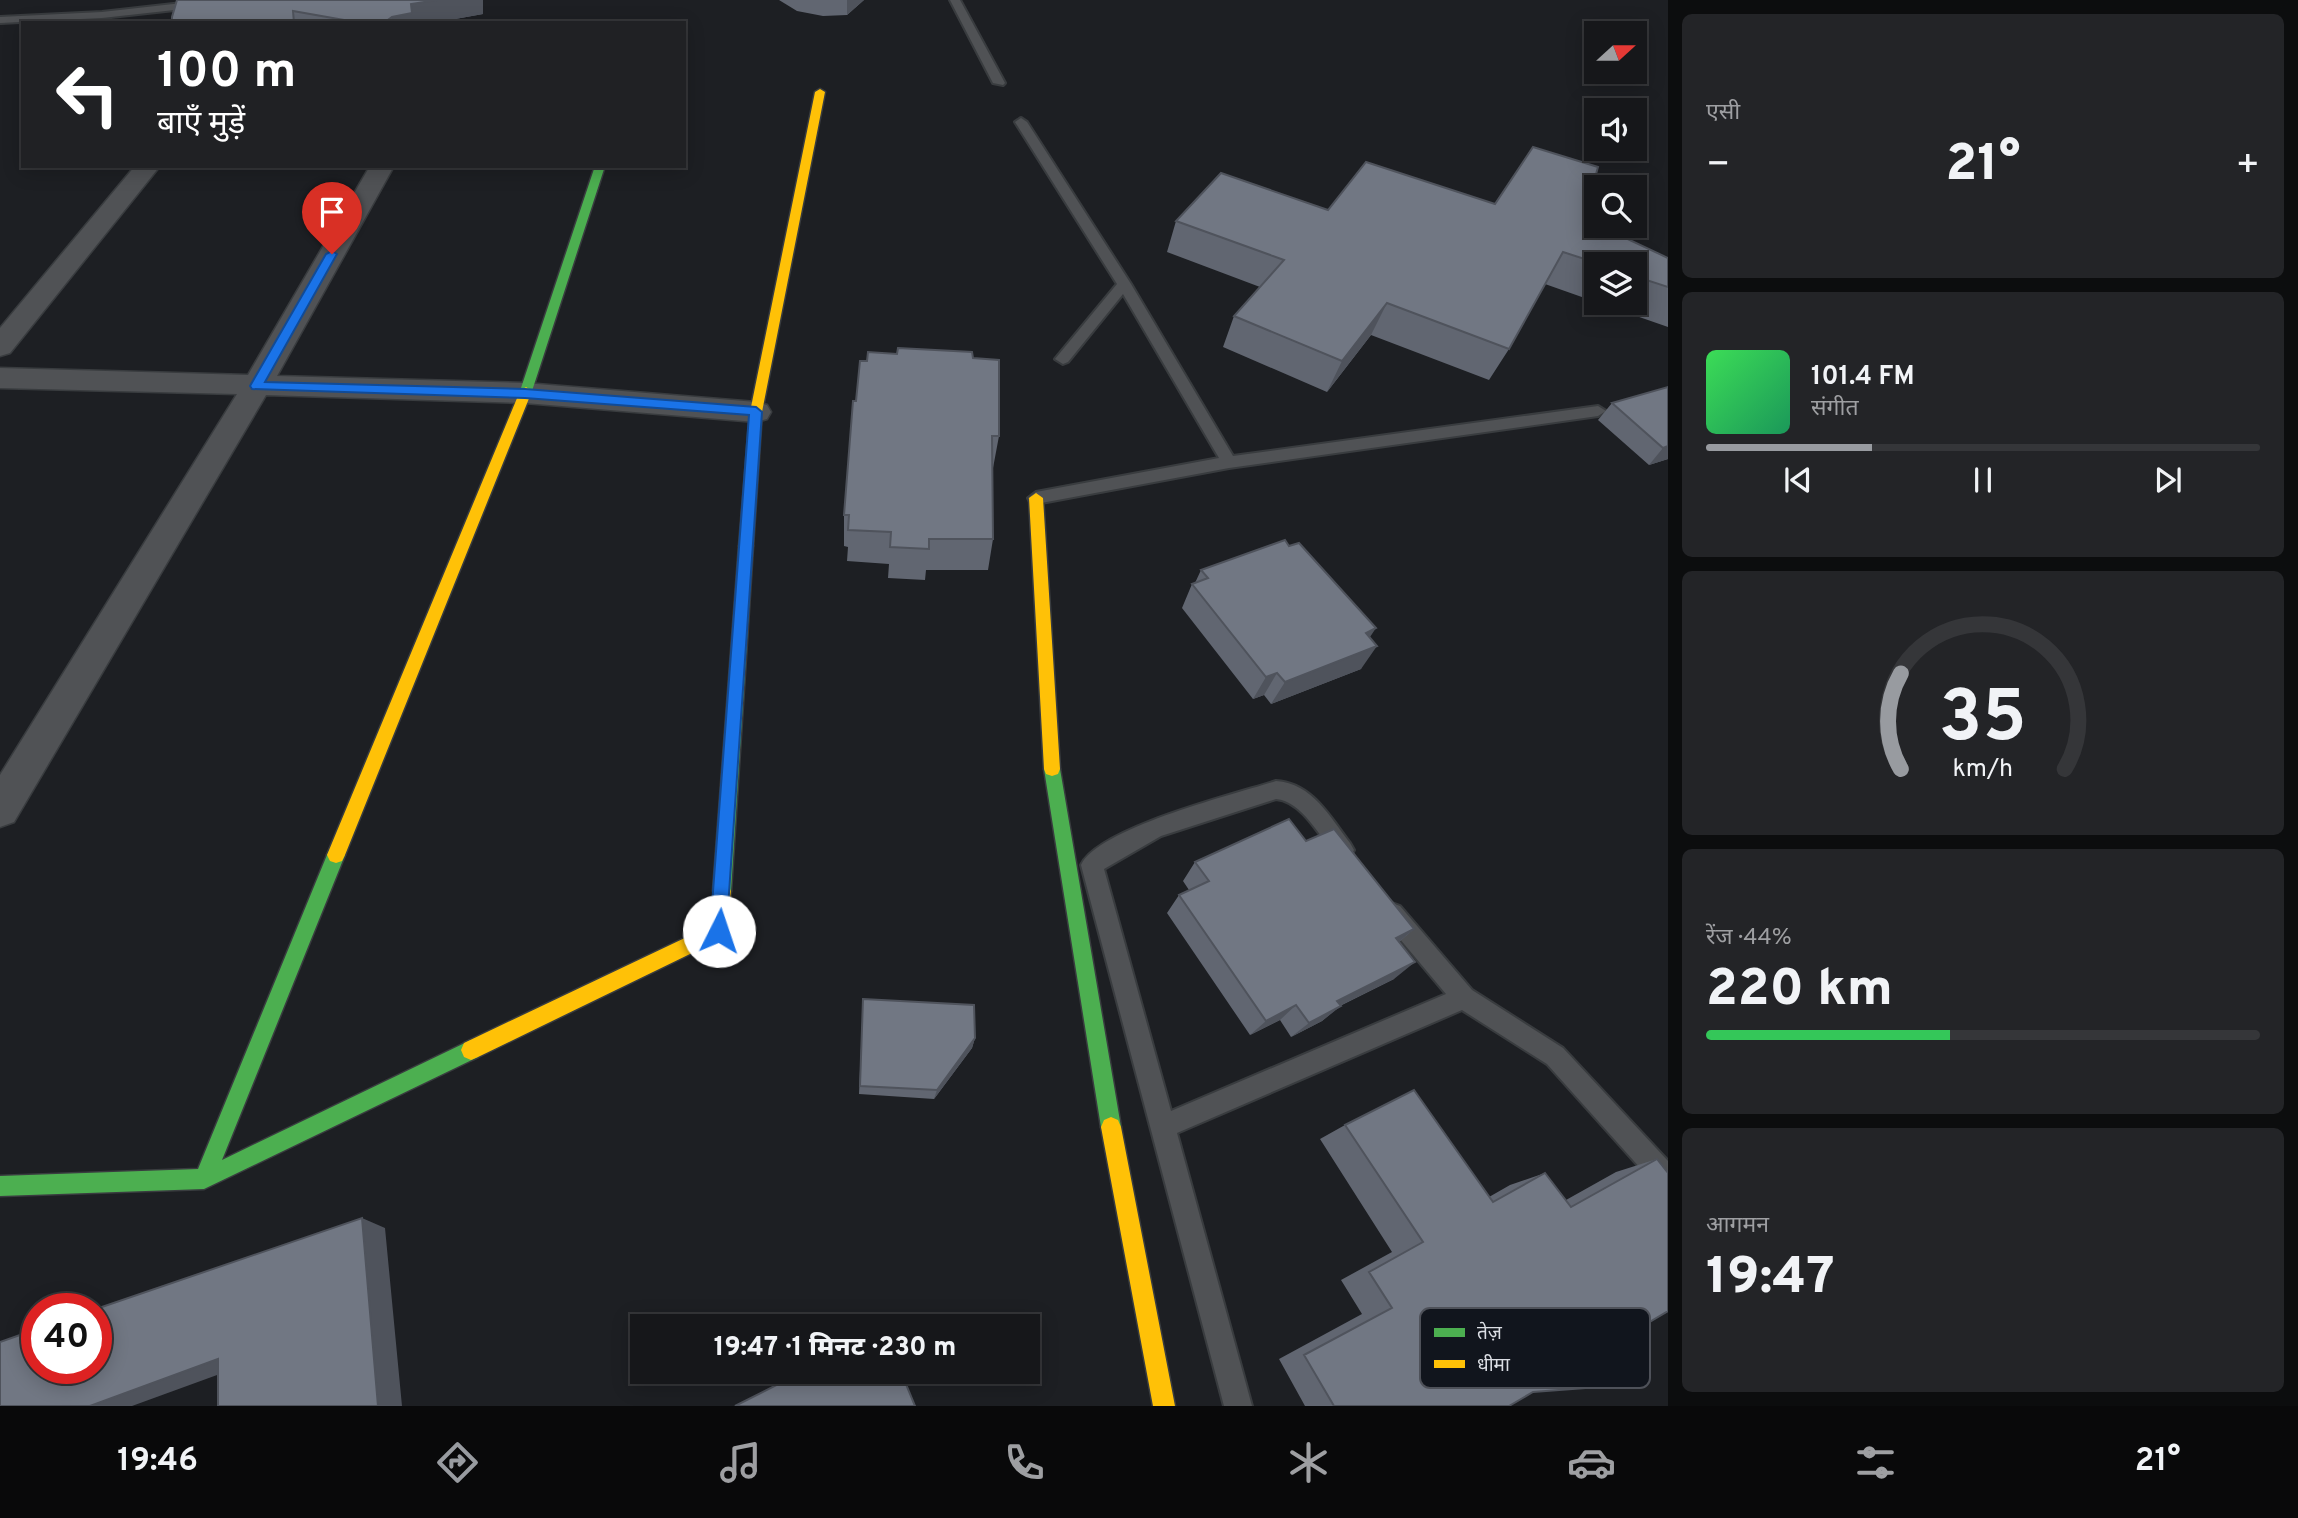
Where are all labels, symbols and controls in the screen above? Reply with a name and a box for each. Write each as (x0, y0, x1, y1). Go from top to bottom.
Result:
north arrow (1584, 21, 1647, 84)
map controls (1584, 21, 1647, 315)
text: 100 m (157, 43, 296, 105)
icon: left (42, 49, 133, 140)
button: sound (1584, 98, 1647, 161)
text: एसी (1706, 99, 1740, 128)
text: बाएँ मुड़ें (157, 105, 245, 145)
text: 21° (1946, 133, 2020, 199)
text: − (1706, 142, 1731, 191)
text: + (2235, 142, 2260, 191)
button: search (1584, 175, 1647, 238)
pin (302, 182, 362, 254)
icon: arrive (313, 193, 351, 231)
button: layers (1584, 252, 1647, 315)
text: 101.4 FM (1811, 361, 1915, 394)
text: संगीत (1811, 395, 1859, 424)
icon: previous (1779, 461, 1817, 499)
icon: pause (1964, 461, 2002, 499)
icon: next (2149, 461, 2187, 499)
text: 35 (1939, 675, 2027, 767)
text: km/h (1953, 754, 2013, 786)
position arrow (682, 894, 756, 968)
text: रेंज · 44% (1706, 924, 1792, 953)
text: 220 km (1706, 958, 1893, 1024)
text: आगमन (1706, 1212, 1769, 1241)
text: 19:47 (1706, 1246, 1835, 1312)
speed limit sign: 40 (21, 1293, 112, 1384)
legend (1420, 1308, 1650, 1388)
text: तेज़ (1477, 1321, 1503, 1346)
text: 19:47 · 1 मिनट · 230 m (714, 1332, 956, 1365)
text: धीमा (1477, 1354, 1511, 1378)
icon: directions (433, 1438, 482, 1487)
icon: music (716, 1438, 765, 1487)
icon: phone (1000, 1438, 1049, 1487)
icon: climate (1284, 1438, 1333, 1487)
icon: car (1567, 1438, 1616, 1487)
icon: filters (1851, 1438, 1900, 1487)
text: 19:46 (117, 1442, 198, 1482)
text: 21° (2135, 1442, 2181, 1482)

